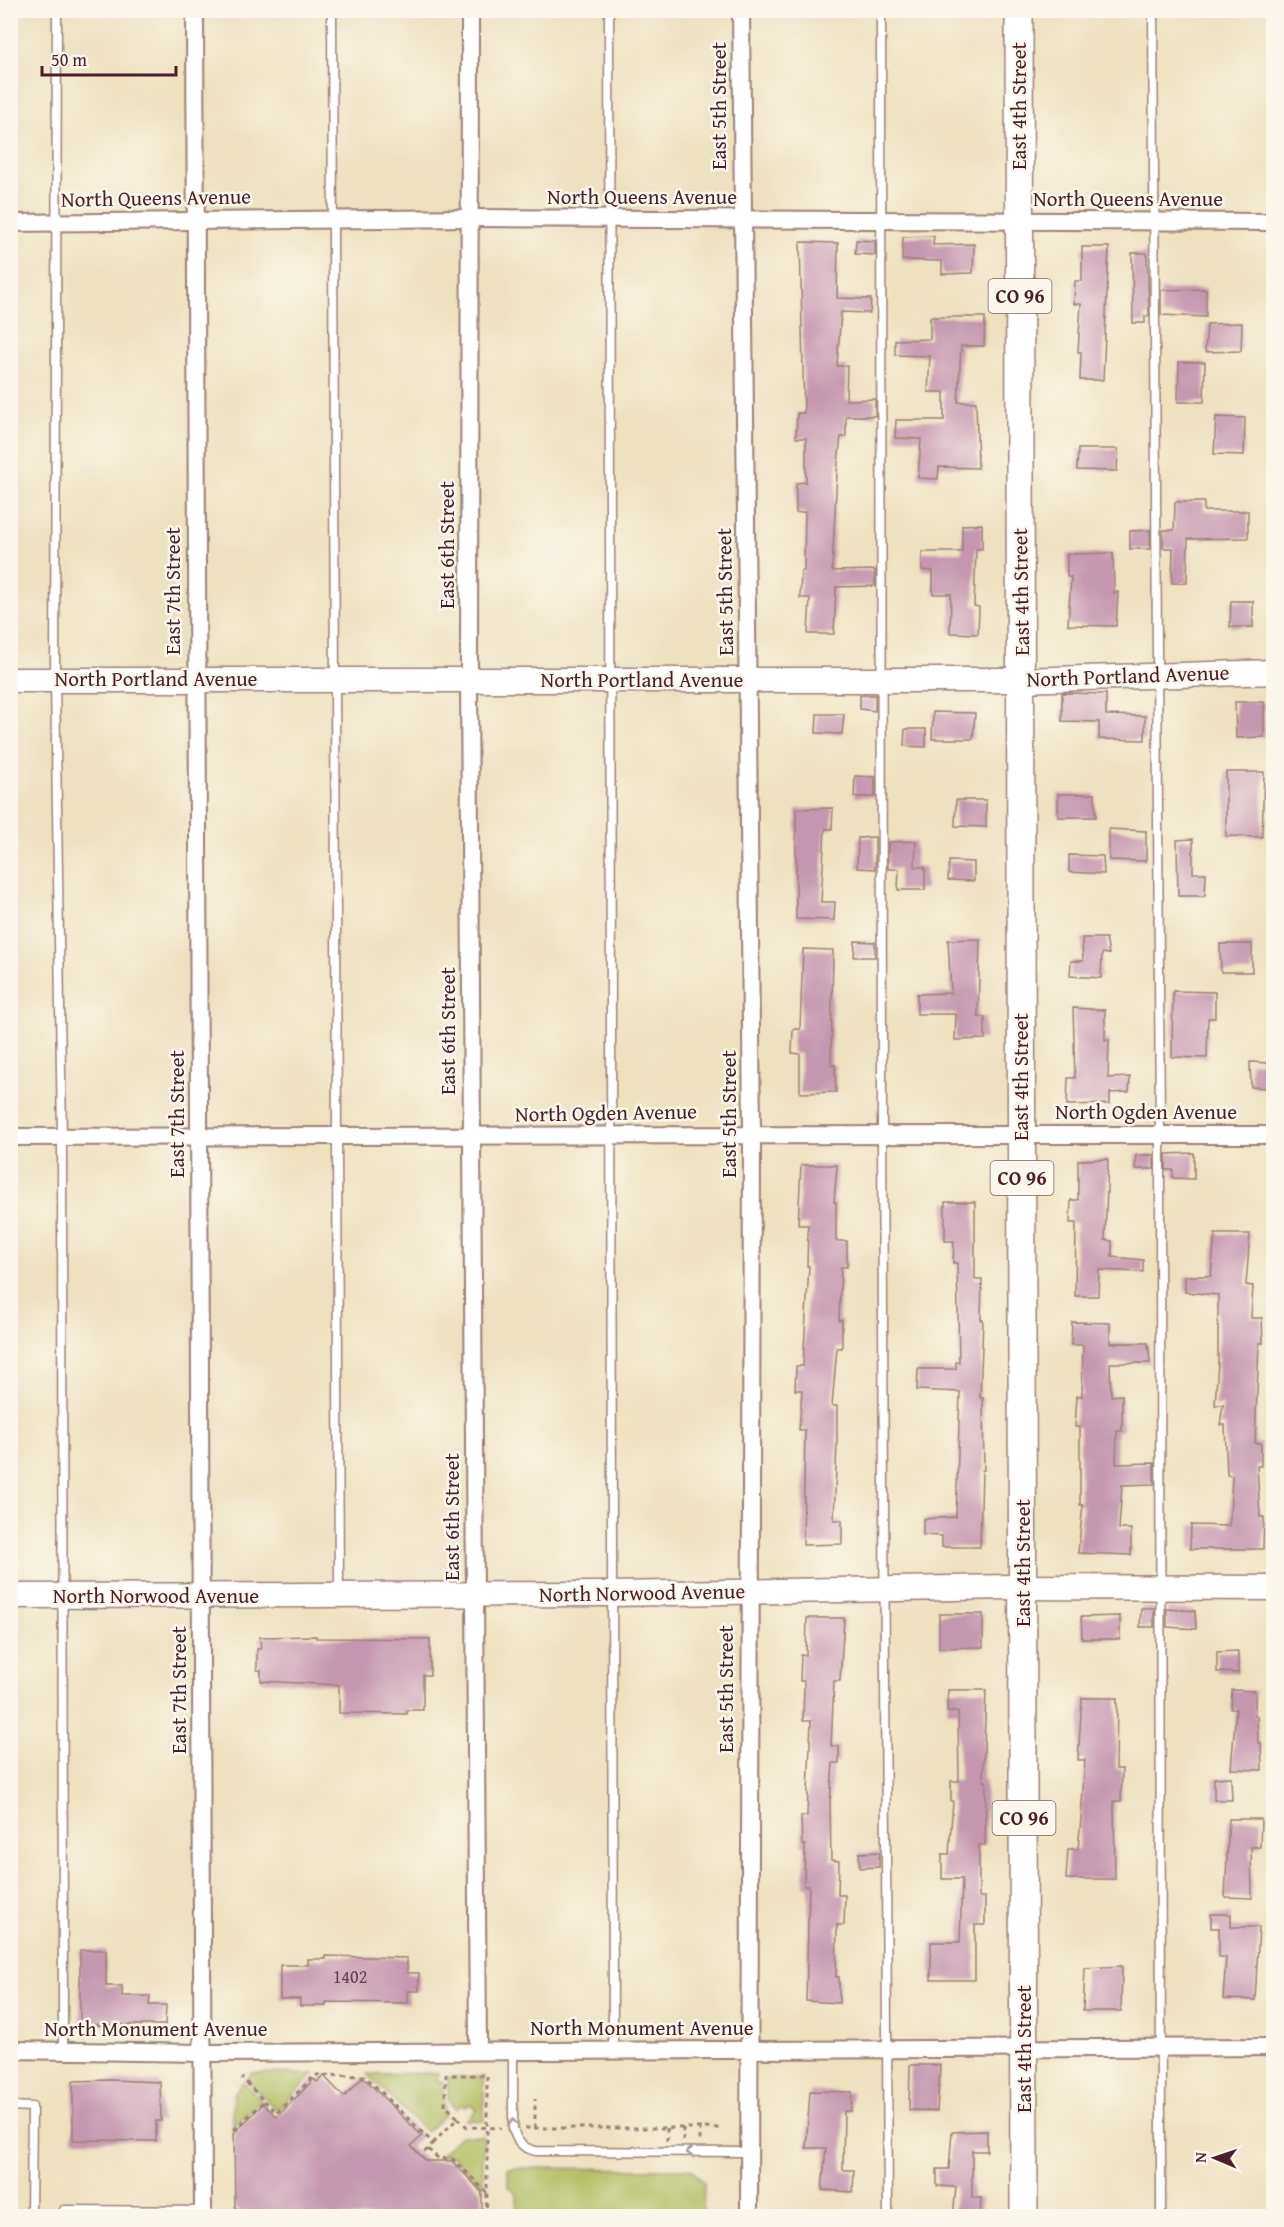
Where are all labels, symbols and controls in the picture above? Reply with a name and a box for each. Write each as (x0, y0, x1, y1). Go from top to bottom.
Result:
scale bar (42, 39, 176, 77)
street label: East 5th Street (703, 41, 734, 170)
street label: East 4th Street (1003, 41, 1034, 170)
text: 50 m (51, 46, 87, 73)
street label: North Queens Avenue (61, 180, 251, 215)
street label: North Queens Avenue (547, 181, 737, 212)
street label: North Queens Avenue (1033, 183, 1223, 214)
road number: CO 96 (988, 279, 1052, 313)
street label: East 6th Street (431, 480, 462, 609)
street label: East 7th Street (157, 526, 188, 655)
street label: East 5th Street (708, 527, 741, 656)
street label: East 4th Street (1004, 527, 1037, 656)
street label: North Portland Avenue (1026, 656, 1230, 695)
street label: North Portland Avenue (55, 663, 258, 694)
street label: North Portland Avenue (541, 664, 744, 695)
street label: East 6th Street (432, 966, 463, 1095)
street label: East 4th Street (1005, 1012, 1036, 1141)
street label: East 7th Street (161, 1049, 192, 1178)
street label: East 5th Street (713, 1049, 744, 1178)
street label: North Ogden Avenue (515, 1095, 697, 1130)
street label: North Ogden Avenue (1055, 1096, 1237, 1127)
road number: CO 96 (990, 1161, 1054, 1195)
street label: East 6th Street (436, 1452, 467, 1581)
street label: East 4th Street (1007, 1498, 1038, 1627)
street label: North Norwood Avenue (539, 1575, 746, 1610)
street label: North Norwood Avenue (53, 1580, 259, 1611)
street label: East 5th Street (710, 1624, 741, 1753)
street label: East 7th Street (163, 1625, 194, 1754)
road number: CO 96 (992, 1801, 1056, 1835)
house number: 1402 (333, 1963, 367, 1990)
street label: East 4th Street (1008, 1984, 1039, 2113)
street label: North Monument Avenue (530, 2012, 754, 2043)
street label: North Monument Avenue (44, 2013, 268, 2044)
one-way arrow (507, 2118, 520, 2127)
north arrow (1185, 2128, 1245, 2188)
one-way arrow (686, 2146, 695, 2158)
text: N (1188, 2151, 1212, 2163)

